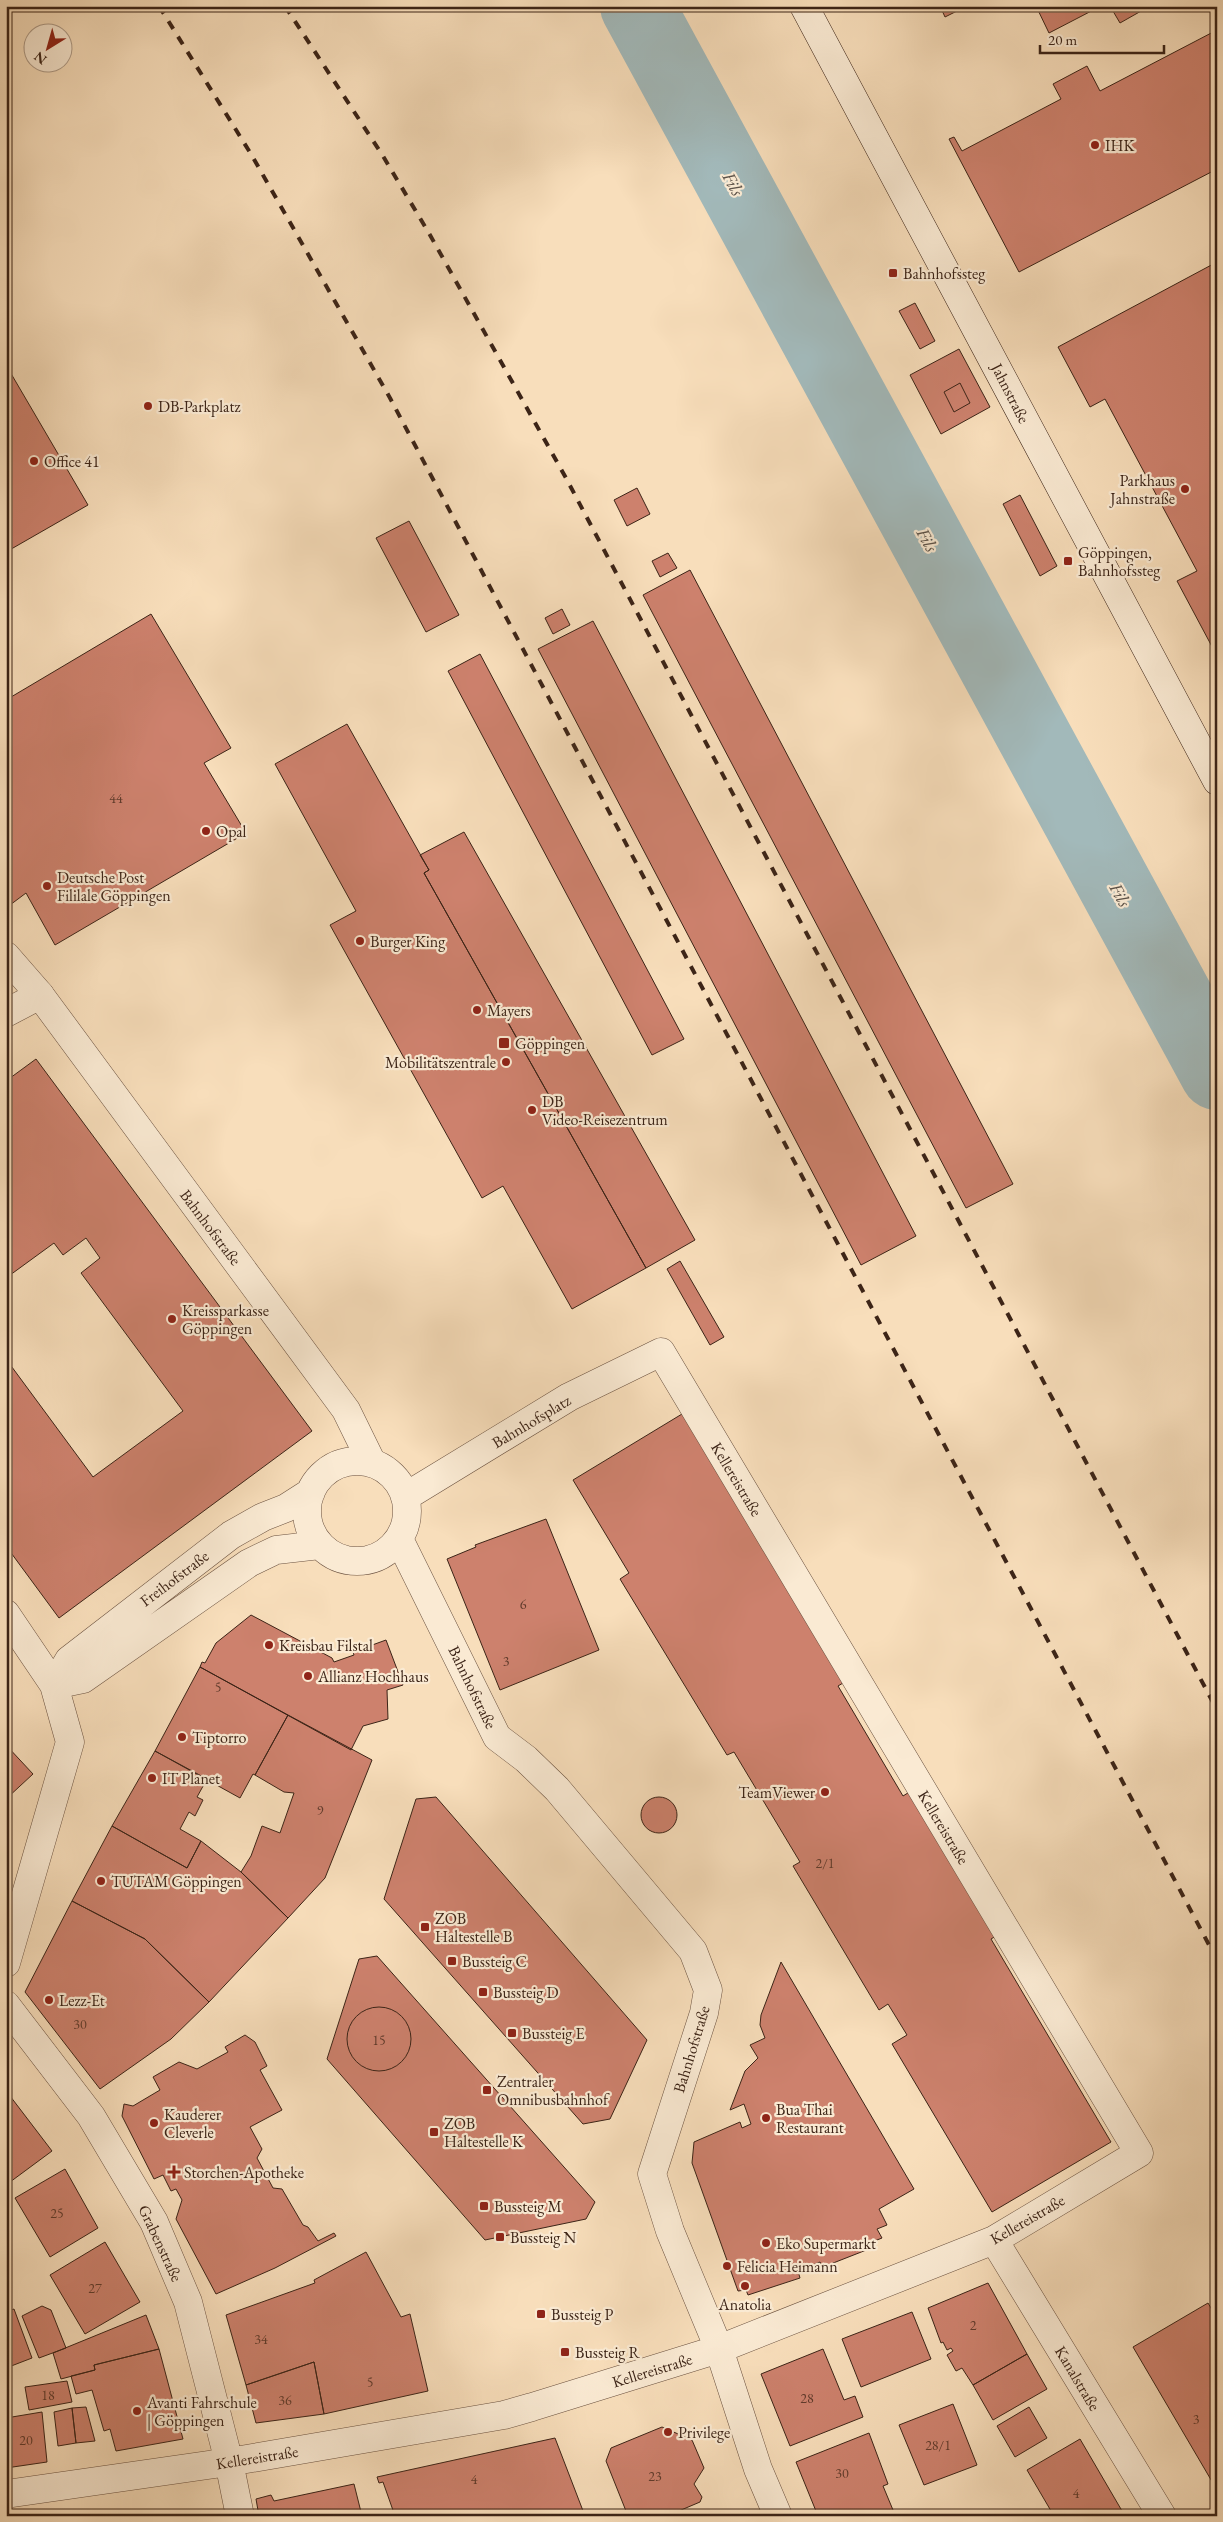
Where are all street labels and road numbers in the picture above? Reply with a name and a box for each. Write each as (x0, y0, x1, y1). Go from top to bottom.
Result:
street label: Jahnstraße (986, 358, 1035, 427)
street label: Bahnhofstraße (175, 1185, 246, 1270)
street label: Bahnhofsplatz (488, 1390, 574, 1453)
street label: Kellereistraße (706, 1438, 767, 1520)
street label: Freihofstraße (136, 1546, 213, 1611)
street label: Bahnhofstraße (443, 1642, 502, 1732)
street label: Kellereistraße (913, 1786, 974, 1868)
street label: Bahnhofstraße (668, 2003, 715, 2095)
street label: Kellereistraße (986, 2190, 1068, 2249)
street label: Grabenstraße (134, 2201, 188, 2285)
street label: Kanalstraße (1050, 2342, 1105, 2415)
street label: Kellereistraße (609, 2348, 695, 2393)
street label: Kellereistraße (215, 2441, 300, 2474)

